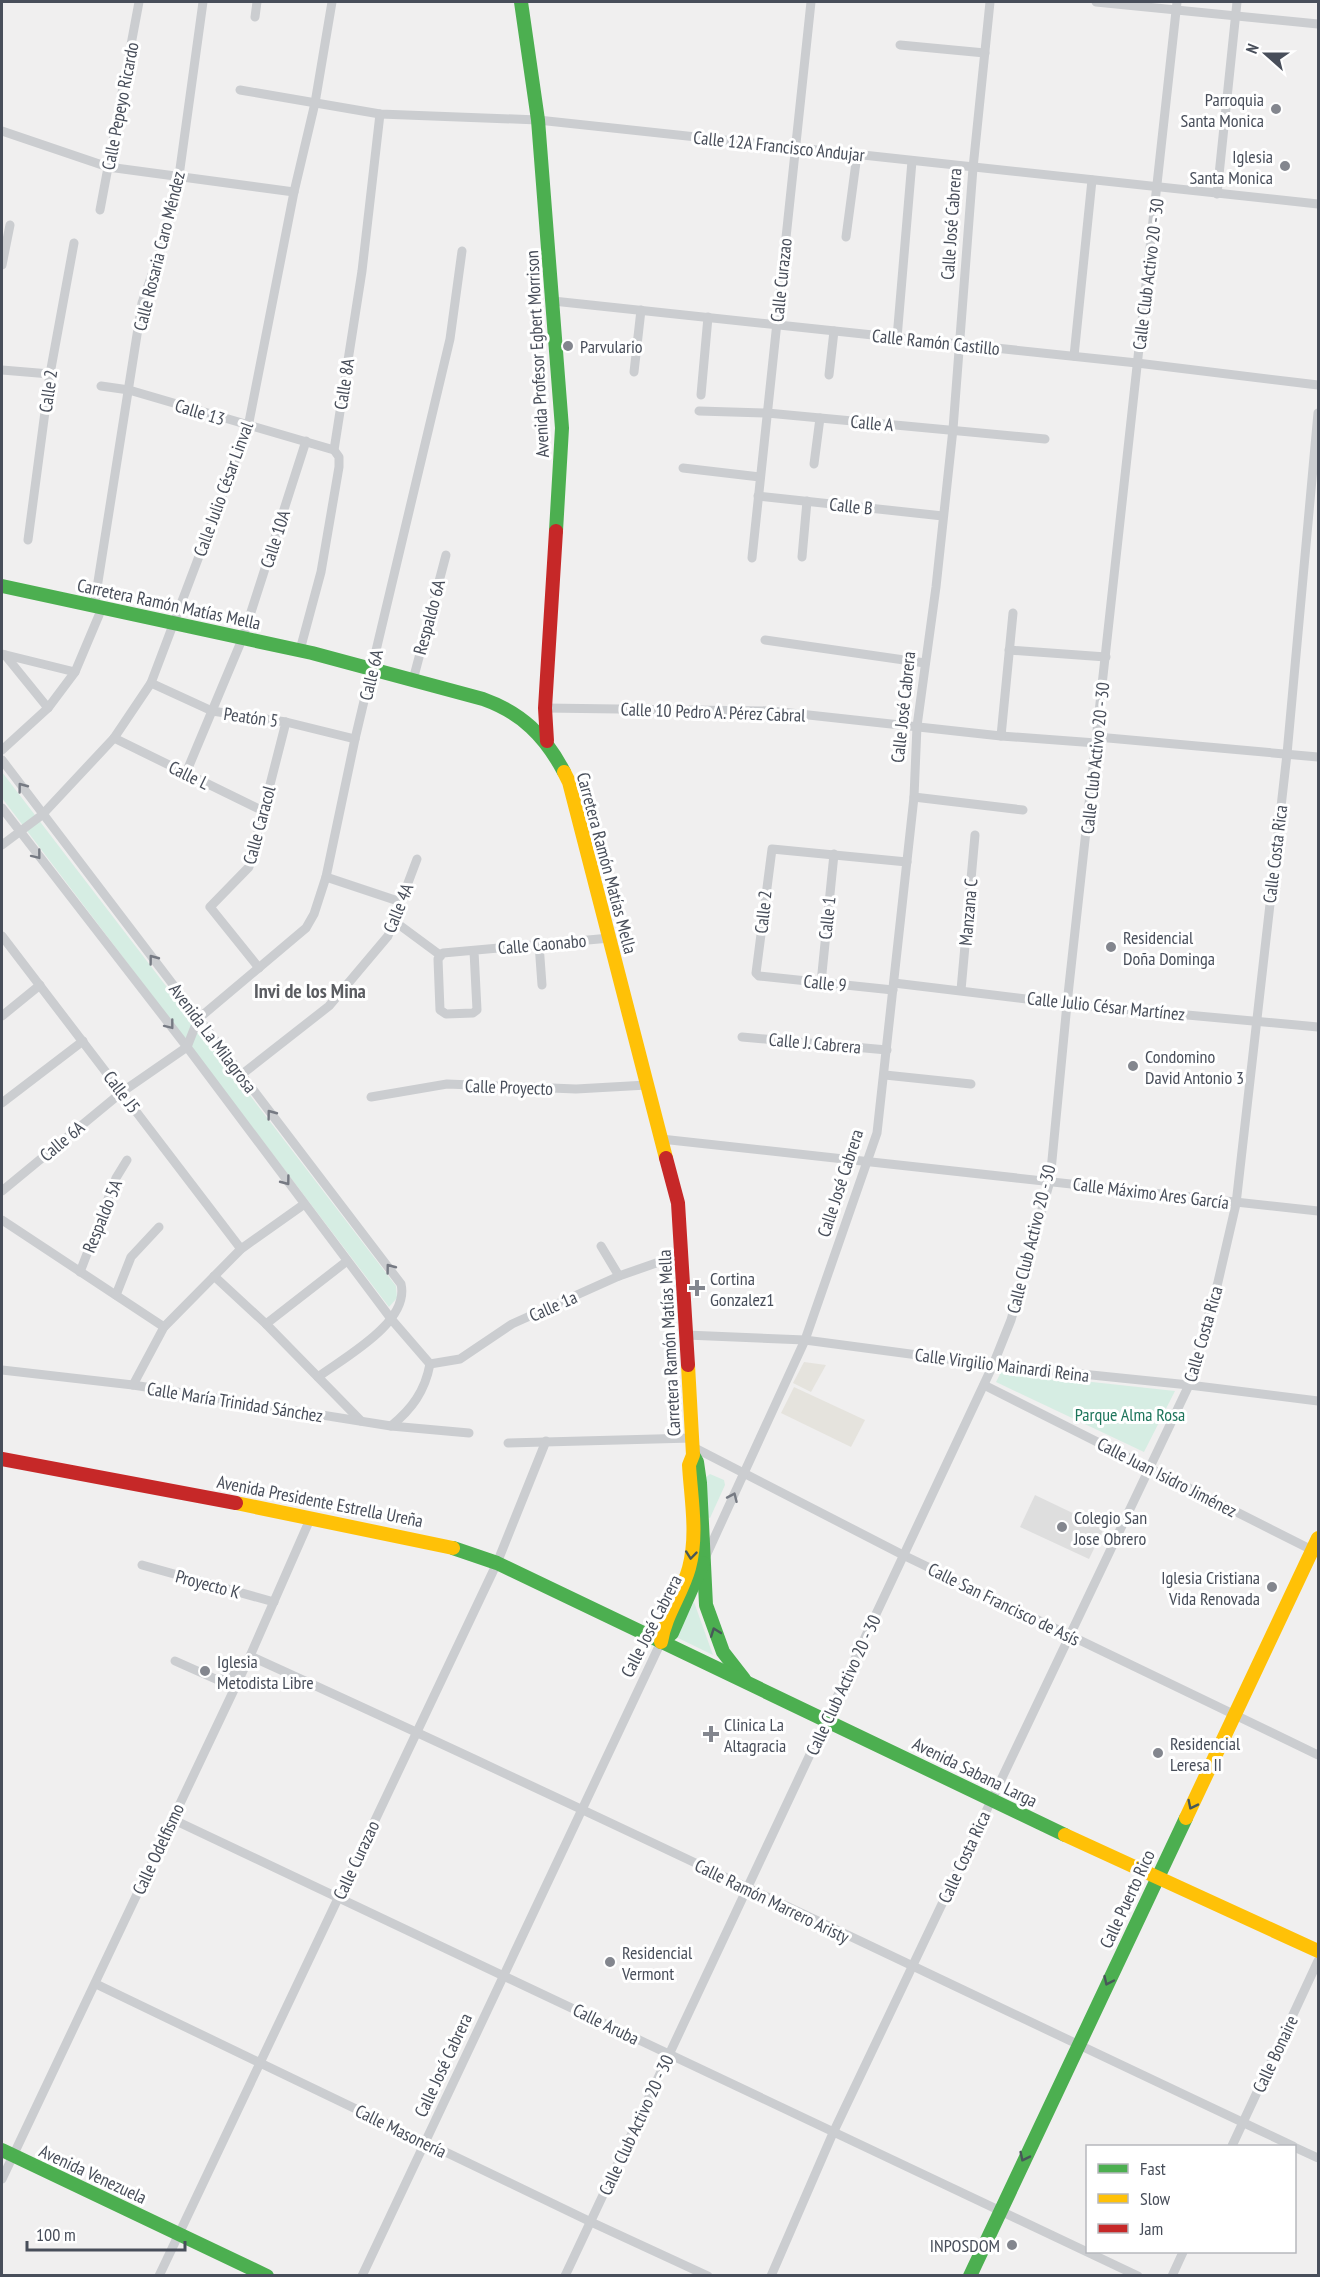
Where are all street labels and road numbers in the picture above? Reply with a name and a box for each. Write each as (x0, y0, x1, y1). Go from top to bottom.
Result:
street label: Calle Pepeyo Ricardo (96, 40, 144, 172)
street label: Calle 12A Francisco Andujar (692, 126, 866, 166)
street label: Calle José Cabrera (936, 167, 966, 281)
street label: Calle Rosaria Caro Méndez (128, 169, 190, 333)
street label: Calle Club Activo 20 - 30 (1127, 197, 1169, 351)
street label: Calle Curazao (765, 237, 797, 323)
street label: Avenida Profesor Egbert Morrison (520, 250, 554, 458)
street label: Calle Ramón Castillo (871, 324, 1001, 360)
street label: Calle 8A (329, 356, 359, 411)
street label: Calle 2 (34, 368, 62, 414)
street label: Calle 13 (172, 394, 228, 430)
street label: Calle A (850, 410, 895, 436)
street label: Calle Julio César Linval (188, 418, 258, 559)
street label: Calle B (828, 492, 874, 520)
street label: Calle 10A (255, 507, 295, 571)
street label: Carretera Ramón Matías Mella (75, 573, 263, 635)
street label: Respaldo 6A (408, 577, 450, 657)
street label: Calle 6A (354, 647, 388, 703)
street label: Calle José Cabrera (886, 650, 920, 764)
street label: Calle Club Activo 20 - 30 (1076, 681, 1114, 835)
street label: Calle 10 Pedro A. Pérez Cabral (620, 697, 807, 727)
street label: Peatón 5 (222, 702, 280, 732)
street label: Calle L (165, 755, 214, 795)
street label: Carretera Ramón Matías Mella (572, 770, 642, 956)
street label: Calle Caracol (238, 782, 281, 867)
street label: Calle Costa Rica (1258, 804, 1292, 904)
street label: Manzana C (954, 877, 982, 947)
street label: Calle 4A (378, 879, 418, 936)
street label: Calle 2 (749, 889, 777, 935)
street label: Calle 1 (813, 895, 841, 941)
street label: Calle Caonabo (497, 929, 587, 959)
street label: Calle 9 (802, 969, 848, 997)
street label: Avenida La Milagrosa (164, 978, 262, 1098)
street label: Calle Julio César Martínez (1026, 986, 1186, 1026)
street label: Calle J. Cabrera (768, 1028, 862, 1058)
street label: Calle J5 (99, 1066, 145, 1118)
street label: Calle Proyecto (465, 1074, 554, 1100)
street label: Calle 6A (35, 1115, 89, 1166)
street label: Calle José Cabrera (812, 1126, 868, 1240)
street label: Calle Club Activo 20 - 30 (1001, 1162, 1061, 1316)
street label: Calle Máximo Ares García (1072, 1172, 1230, 1214)
street label: Respaldo 5A (77, 1176, 127, 1256)
street label: Carretera Ramón Matías Mella (653, 1249, 685, 1437)
street label: Calle Costa Rica (1178, 1283, 1228, 1385)
street label: Calle 1a (525, 1285, 581, 1327)
street label: Calle Virgilio Mainardi Reina (914, 1343, 1090, 1387)
street label: Calle María Trinidad Sánchez (146, 1377, 324, 1427)
street label: Calle Juan Isidro Jiménez (1093, 1432, 1241, 1522)
street label: Avenida Presidente Estrella Ureña (215, 1470, 425, 1532)
street label: Calle San Francisco de Asís (924, 1557, 1084, 1651)
street label: Proyecto K (173, 1564, 243, 1604)
street label: Calle José Cabrera (615, 1571, 687, 1681)
street label: Calle Club Activo 20 - 30 (800, 1611, 886, 1759)
street label: Avenida Sabana Larga (909, 1732, 1041, 1812)
street label: Calle Odelfismo (127, 1800, 189, 1898)
street label: Calle Costa Rica (933, 1807, 995, 1907)
street label: Calle Curazao (328, 1817, 384, 1903)
street label: Calle Puerto Rico (1094, 1846, 1160, 1952)
street label: Calle Ramón Marrero Aristy (691, 1854, 853, 1948)
street label: Calle Aruba (569, 1998, 643, 2050)
street label: Calle José Cabrera (409, 2009, 477, 2121)
street label: Calle Bonaire (1247, 2012, 1303, 2096)
street label: Calle Club Activo 20 - 30 (593, 2051, 679, 2199)
street label: Calle Masonería (352, 2099, 450, 2163)
street label: Avenida Venezuela (36, 2139, 150, 2209)

